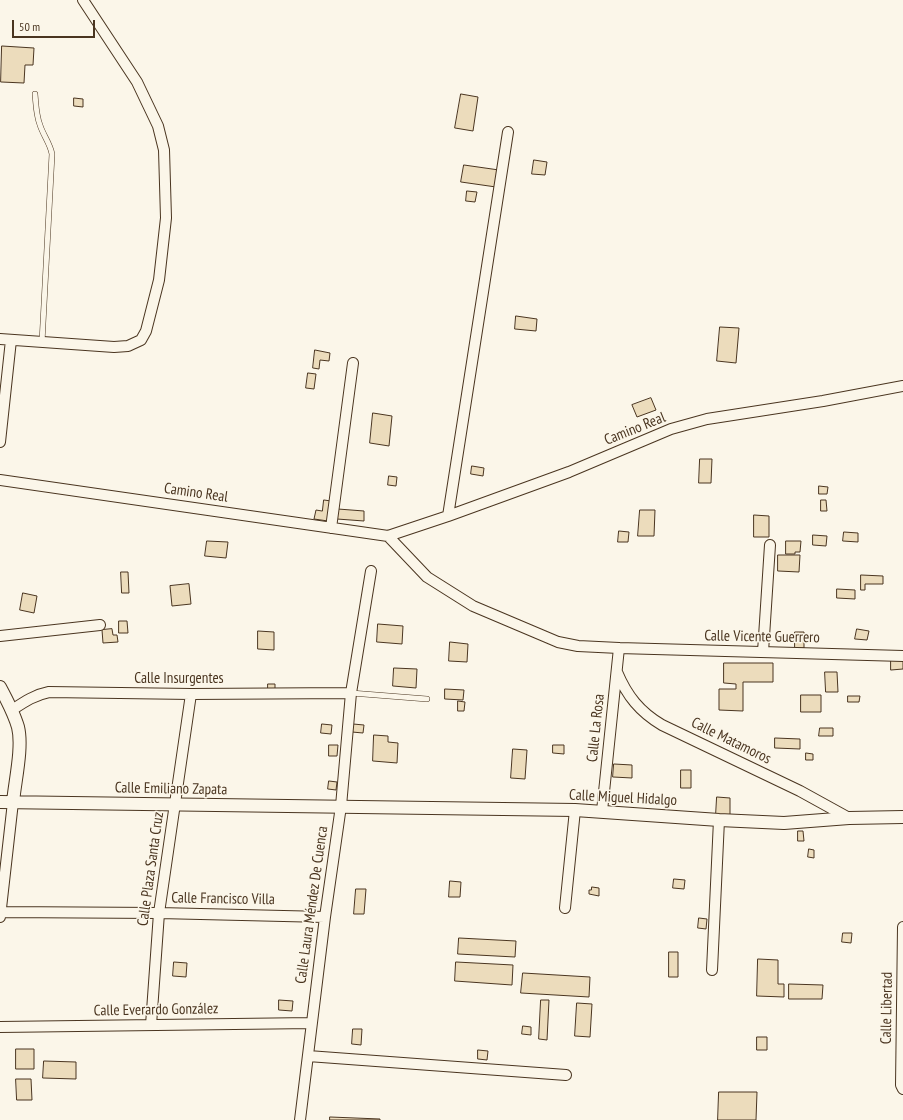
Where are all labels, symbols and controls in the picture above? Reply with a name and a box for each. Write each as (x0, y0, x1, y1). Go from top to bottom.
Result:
scale bar (14, 12, 97, 38)
text: 50 m (19, 19, 40, 34)
street label: Camino Real (602, 409, 668, 449)
street label: Camino Real (163, 480, 229, 506)
street label: Calle Vicente Guerrero (704, 627, 820, 647)
street label: Calle Insurgentes (134, 670, 224, 688)
street label: Calle La Rosa (583, 693, 609, 763)
street label: Calle Matamoros (688, 714, 774, 768)
street label: Calle Emiliano Zapata (115, 779, 227, 799)
street label: Calle Miguel Hidalgo (569, 786, 677, 810)
street label: Calle Plaza Santa Cruz (134, 811, 168, 927)
street label: Calle Laura Méndez De Cuenca (292, 825, 332, 985)
street label: Calle Francisco Villa (171, 889, 275, 909)
street label: Calle Libertad (877, 972, 897, 1044)
street label: Calle Everardo González (94, 1000, 218, 1020)

